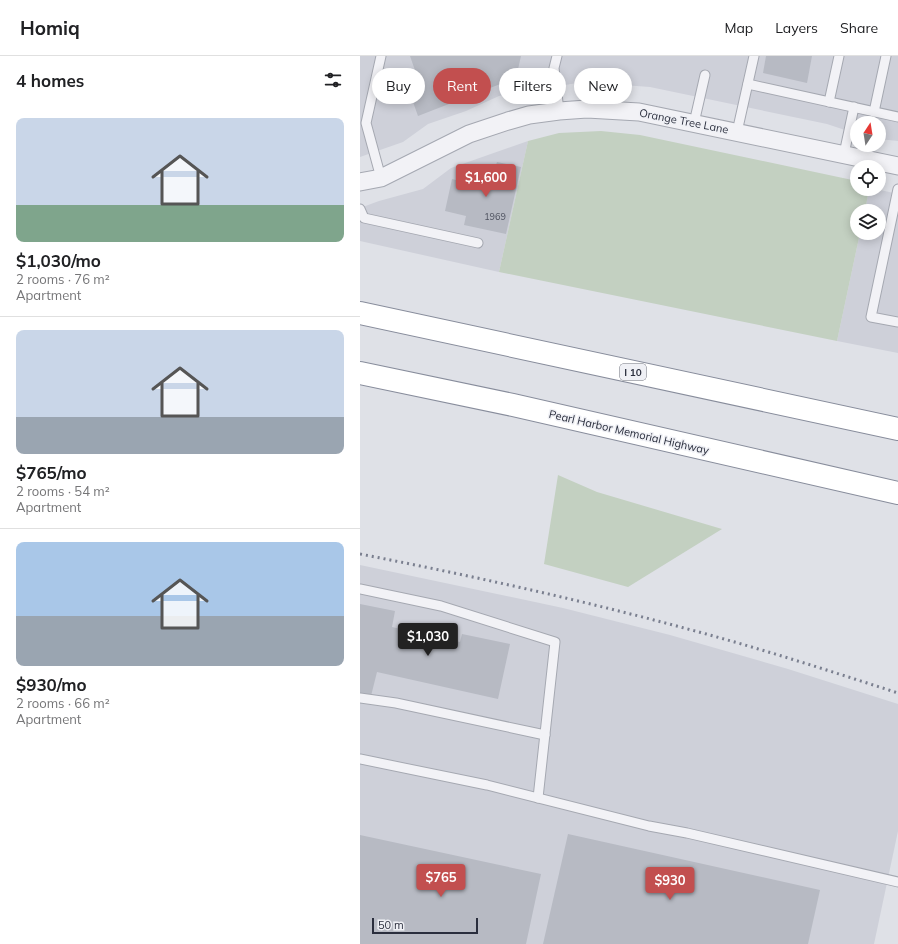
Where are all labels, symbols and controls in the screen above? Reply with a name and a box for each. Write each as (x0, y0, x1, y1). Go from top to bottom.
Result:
text: Homiq (20, 16, 80, 40)
text: Map (724, 19, 753, 37)
text: Layers (775, 19, 818, 37)
text: Share (840, 19, 878, 37)
chip: Buy (372, 68, 425, 104)
chip: Rent (433, 68, 491, 104)
chip: Filters (499, 68, 566, 104)
chip: New (574, 68, 632, 104)
icon: filters (322, 69, 344, 91)
text: 4 homes (16, 70, 84, 91)
street label: Orange Tree Lane (638, 105, 730, 137)
north arrow (850, 116, 886, 152)
map controls (850, 116, 886, 240)
icon: home (144, 144, 216, 216)
button: locate (850, 160, 886, 196)
pin: $1,600 (453, 164, 519, 198)
text: $1,600 (465, 169, 507, 185)
button: layers (850, 204, 886, 240)
house number: 1969 (484, 211, 506, 222)
text: $1,030/mo (16, 250, 101, 271)
text: 2 rooms · 76 m² (16, 271, 110, 287)
text: Apartment (16, 287, 81, 303)
icon: home (144, 356, 216, 428)
road number: I 10 (620, 364, 646, 380)
street label: Pearl Harbor Memorial Highway (548, 407, 710, 457)
text: $765/mo (16, 462, 87, 483)
text: 2 rooms · 54 m² (16, 483, 110, 499)
text: Apartment (16, 499, 81, 515)
icon: home (144, 568, 216, 640)
pin: $1,030 (395, 623, 461, 657)
text: $1,030 (407, 628, 449, 644)
text: $930/mo (16, 674, 87, 695)
text: 2 rooms · 66 m² (16, 695, 110, 711)
text: Apartment (16, 711, 81, 727)
pin: $765 (417, 864, 465, 898)
pin: $930 (646, 867, 694, 901)
text: $765 (425, 869, 457, 885)
text: $930 (654, 872, 686, 888)
scale bar (372, 916, 478, 935)
text: 50 m (378, 918, 404, 932)

